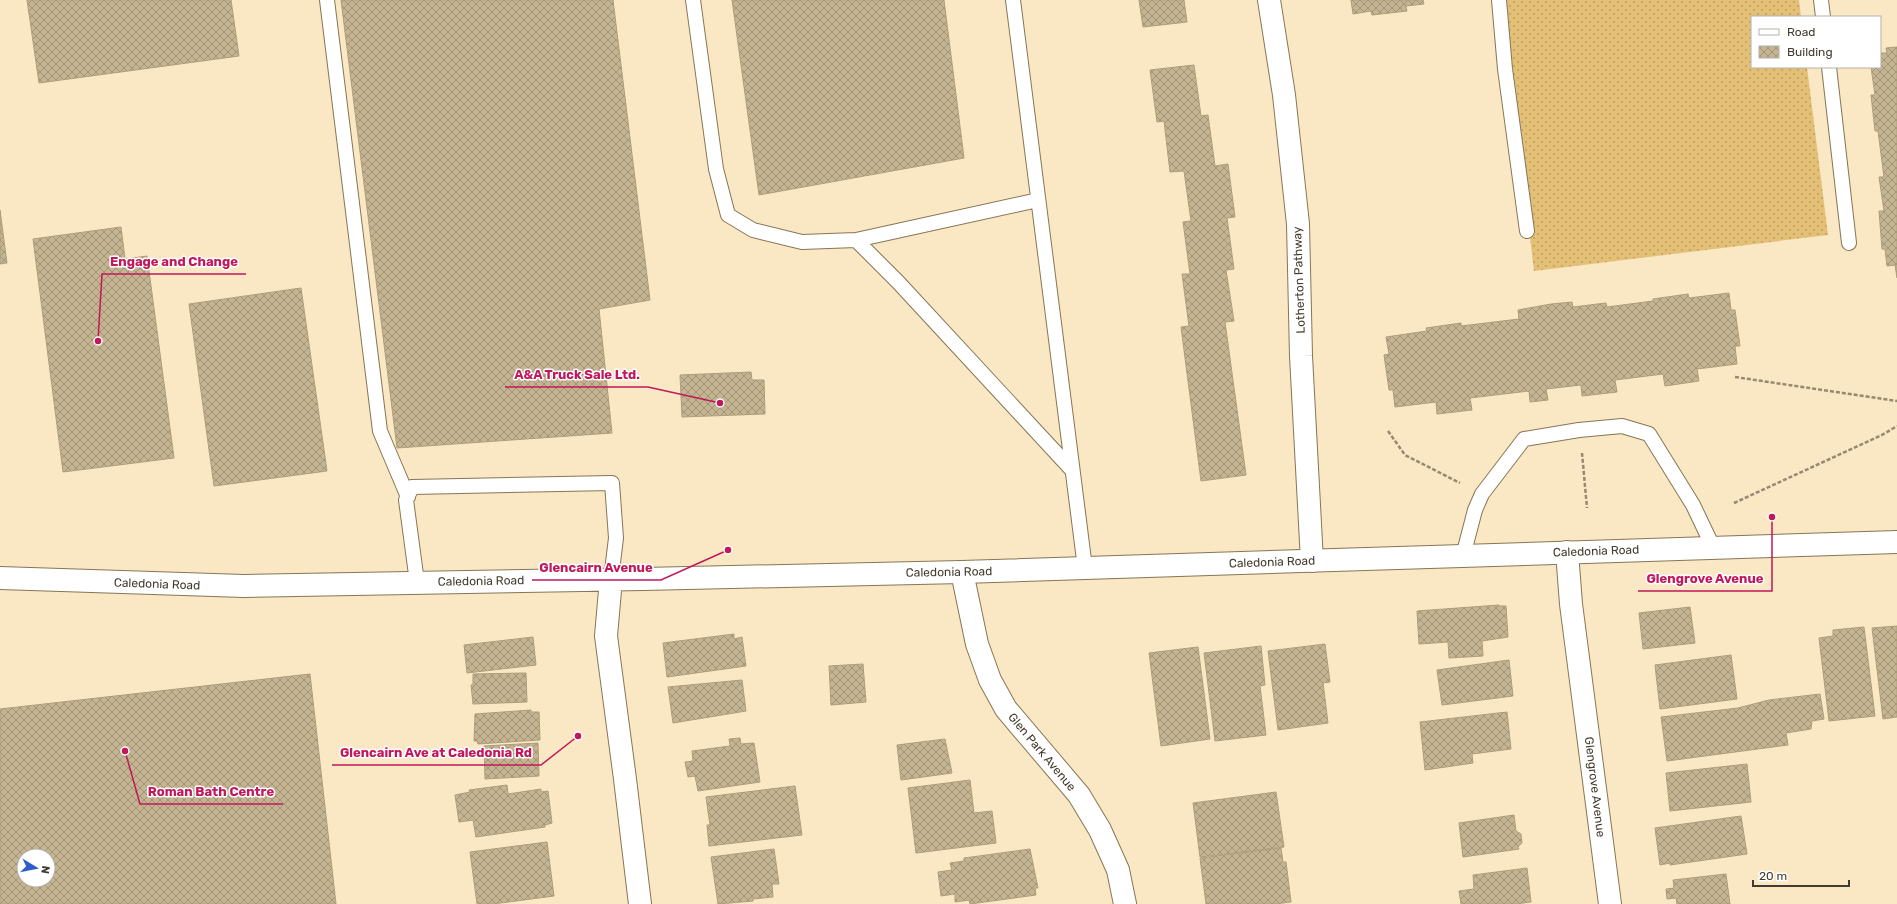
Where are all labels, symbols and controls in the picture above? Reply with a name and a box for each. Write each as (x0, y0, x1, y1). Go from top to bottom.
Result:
legend (1751, 16, 1881, 68)
text: Road (1787, 25, 1815, 39)
text: Building (1787, 45, 1833, 59)
street label: Lotherton Pathway (1290, 226, 1308, 334)
callout: Engage and Change (102, 249, 246, 274)
text: Engage and Change (110, 254, 238, 269)
callout: A&A Truck Sale Ltd. (505, 362, 648, 387)
text: A&A Truck Sale Ltd. (514, 367, 640, 382)
street label: Caledonia Road (1553, 542, 1639, 560)
street label: Caledonia Road (1229, 553, 1315, 571)
callout: Glencairn Avenue (532, 555, 661, 580)
text: Glencairn Avenue (539, 560, 653, 575)
street label: Caledonia Road (906, 564, 992, 580)
callout: Glengrove Avenue (1638, 566, 1772, 591)
text: Glengrove Avenue (1647, 571, 1764, 586)
street label: Caledonia Road (438, 573, 524, 589)
street label: Caledonia Road (114, 575, 200, 593)
street label: Glen Park Avenue (1005, 710, 1079, 794)
street label: Glengrove Avenue (1582, 736, 1608, 838)
callout: Glencairn Ave at Caledonia Rd (332, 740, 541, 765)
text: Glencairn Ave at Caledonia Rd (340, 745, 532, 760)
callout: Roman Bath Centre (140, 779, 283, 804)
text: Roman Bath Centre (148, 784, 274, 799)
north arrow (16, 848, 56, 888)
scale bar (1753, 862, 1849, 888)
text: N (38, 865, 52, 875)
text: 20 m (1759, 869, 1787, 883)

